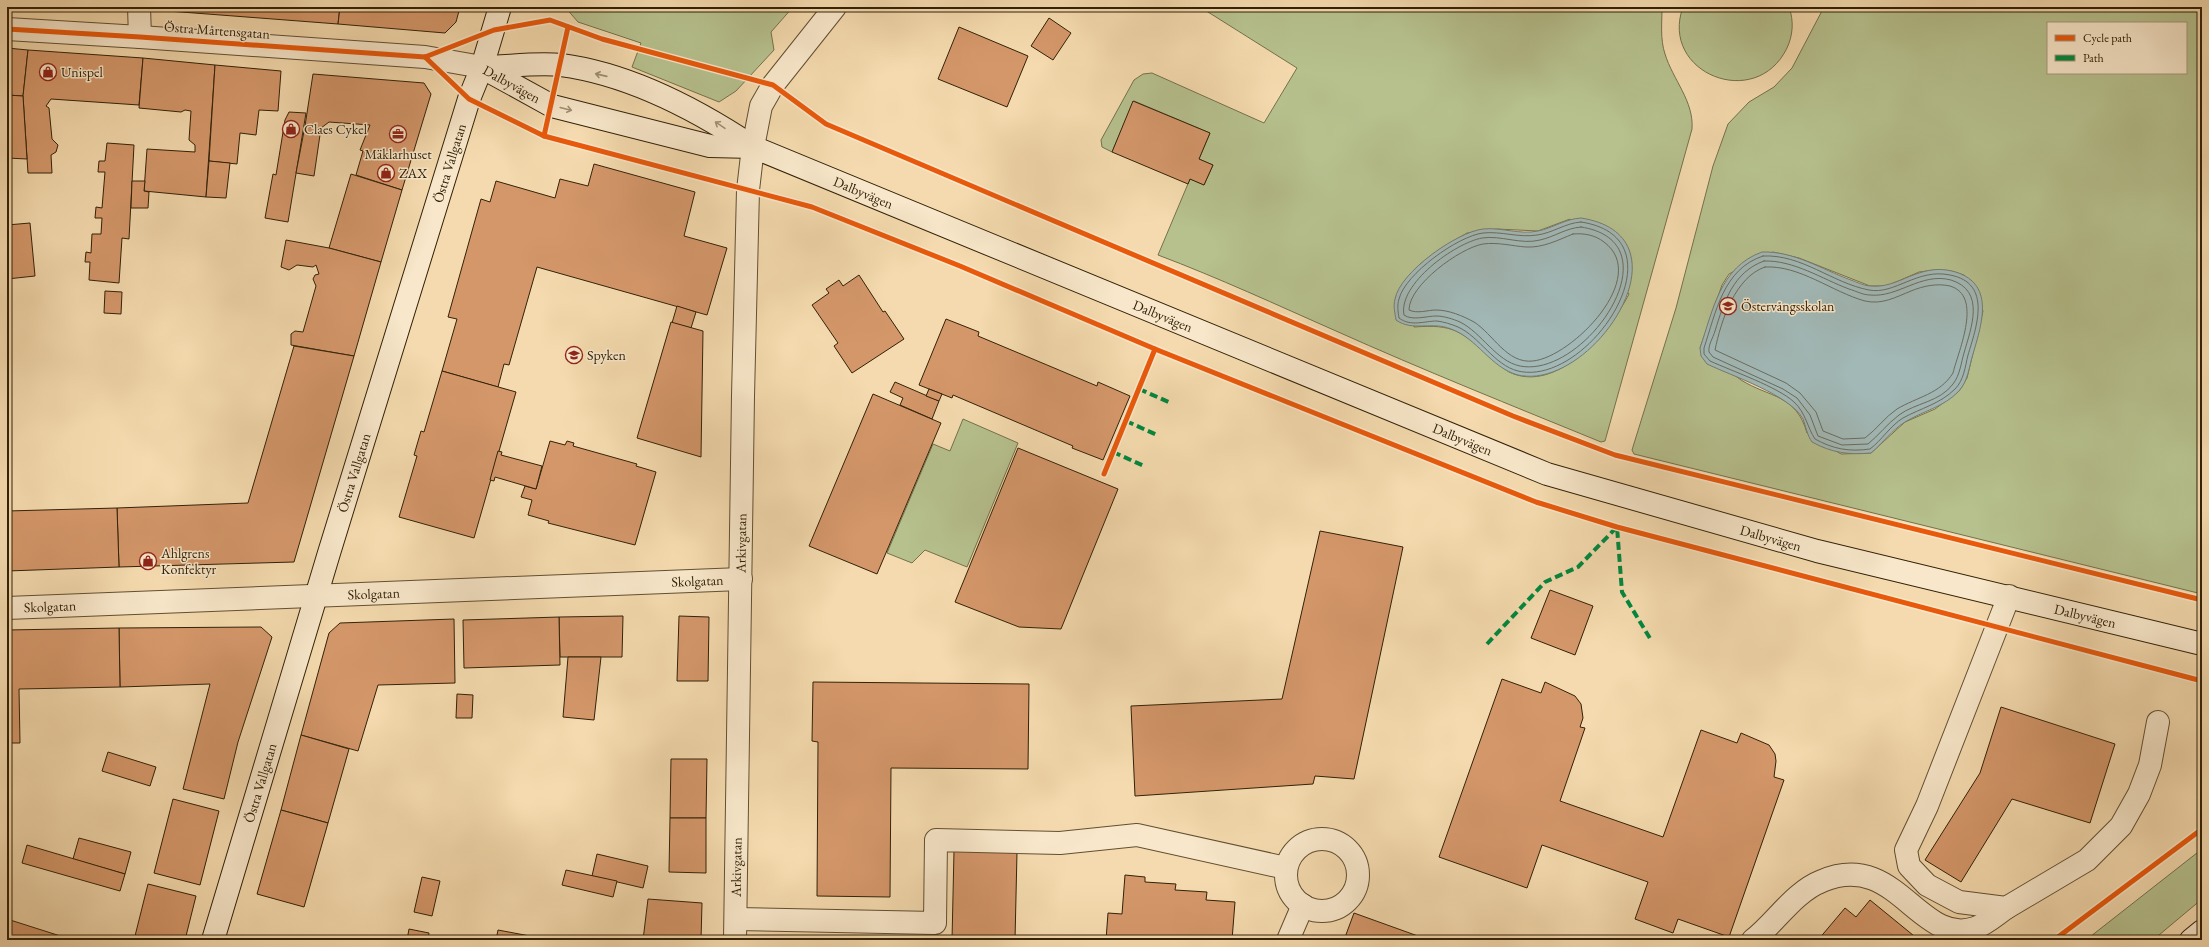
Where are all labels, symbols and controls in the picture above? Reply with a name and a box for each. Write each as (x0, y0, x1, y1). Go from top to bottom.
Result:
street label: Östra Mårtensgatan (163, 17, 271, 43)
legend (2047, 22, 2187, 74)
text: Cycle path (2083, 30, 2132, 46)
text: Path (2083, 50, 2104, 66)
street label: Dalbyvägen (480, 61, 544, 107)
shop icon: Unispel (38, 62, 58, 82)
place label: Unispel (61, 63, 103, 81)
one-way arrow (595, 70, 608, 78)
one-way arrow (560, 106, 573, 114)
shop icon: Claes Cykel (281, 119, 301, 139)
place label: Claes Cykel (304, 120, 368, 138)
street label: Östra Vallgatan (429, 121, 470, 205)
one-way arrow (715, 121, 726, 129)
office icon: Mäklarhuset (388, 124, 408, 144)
place label: Mäklarhuset (364, 145, 432, 163)
shop icon: ZAX (376, 163, 396, 183)
place label: ZAX (399, 164, 427, 182)
street label: Dalbyvägen (831, 172, 896, 213)
street label: Dalbyvägen (1130, 295, 1196, 336)
school or university icon: Östervångsskolan (1718, 296, 1738, 316)
place label: Östervångsskolan (1741, 297, 1835, 315)
school or university icon: Spyken (564, 345, 584, 365)
place label: Spyken (587, 346, 627, 364)
street label: Dalbyvägen (1430, 419, 1496, 460)
street label: Östra Vallgatan (333, 430, 375, 515)
street label: Arkivgatan (731, 512, 750, 574)
street label: Dalbyvägen (1738, 520, 1804, 555)
place label: Ahlgrens Konfektyr (160, 544, 217, 578)
shop icon: Ahlgrens Konfektyr (138, 551, 158, 571)
street label: Skolgatan (671, 571, 725, 591)
street label: Skolgatan (347, 583, 401, 604)
street label: Skolgatan (23, 596, 77, 616)
street label: Dalbyvägen (2052, 600, 2118, 632)
street label: Östra Vallgatan (240, 740, 281, 825)
street label: Arkivgatan (727, 836, 746, 898)

